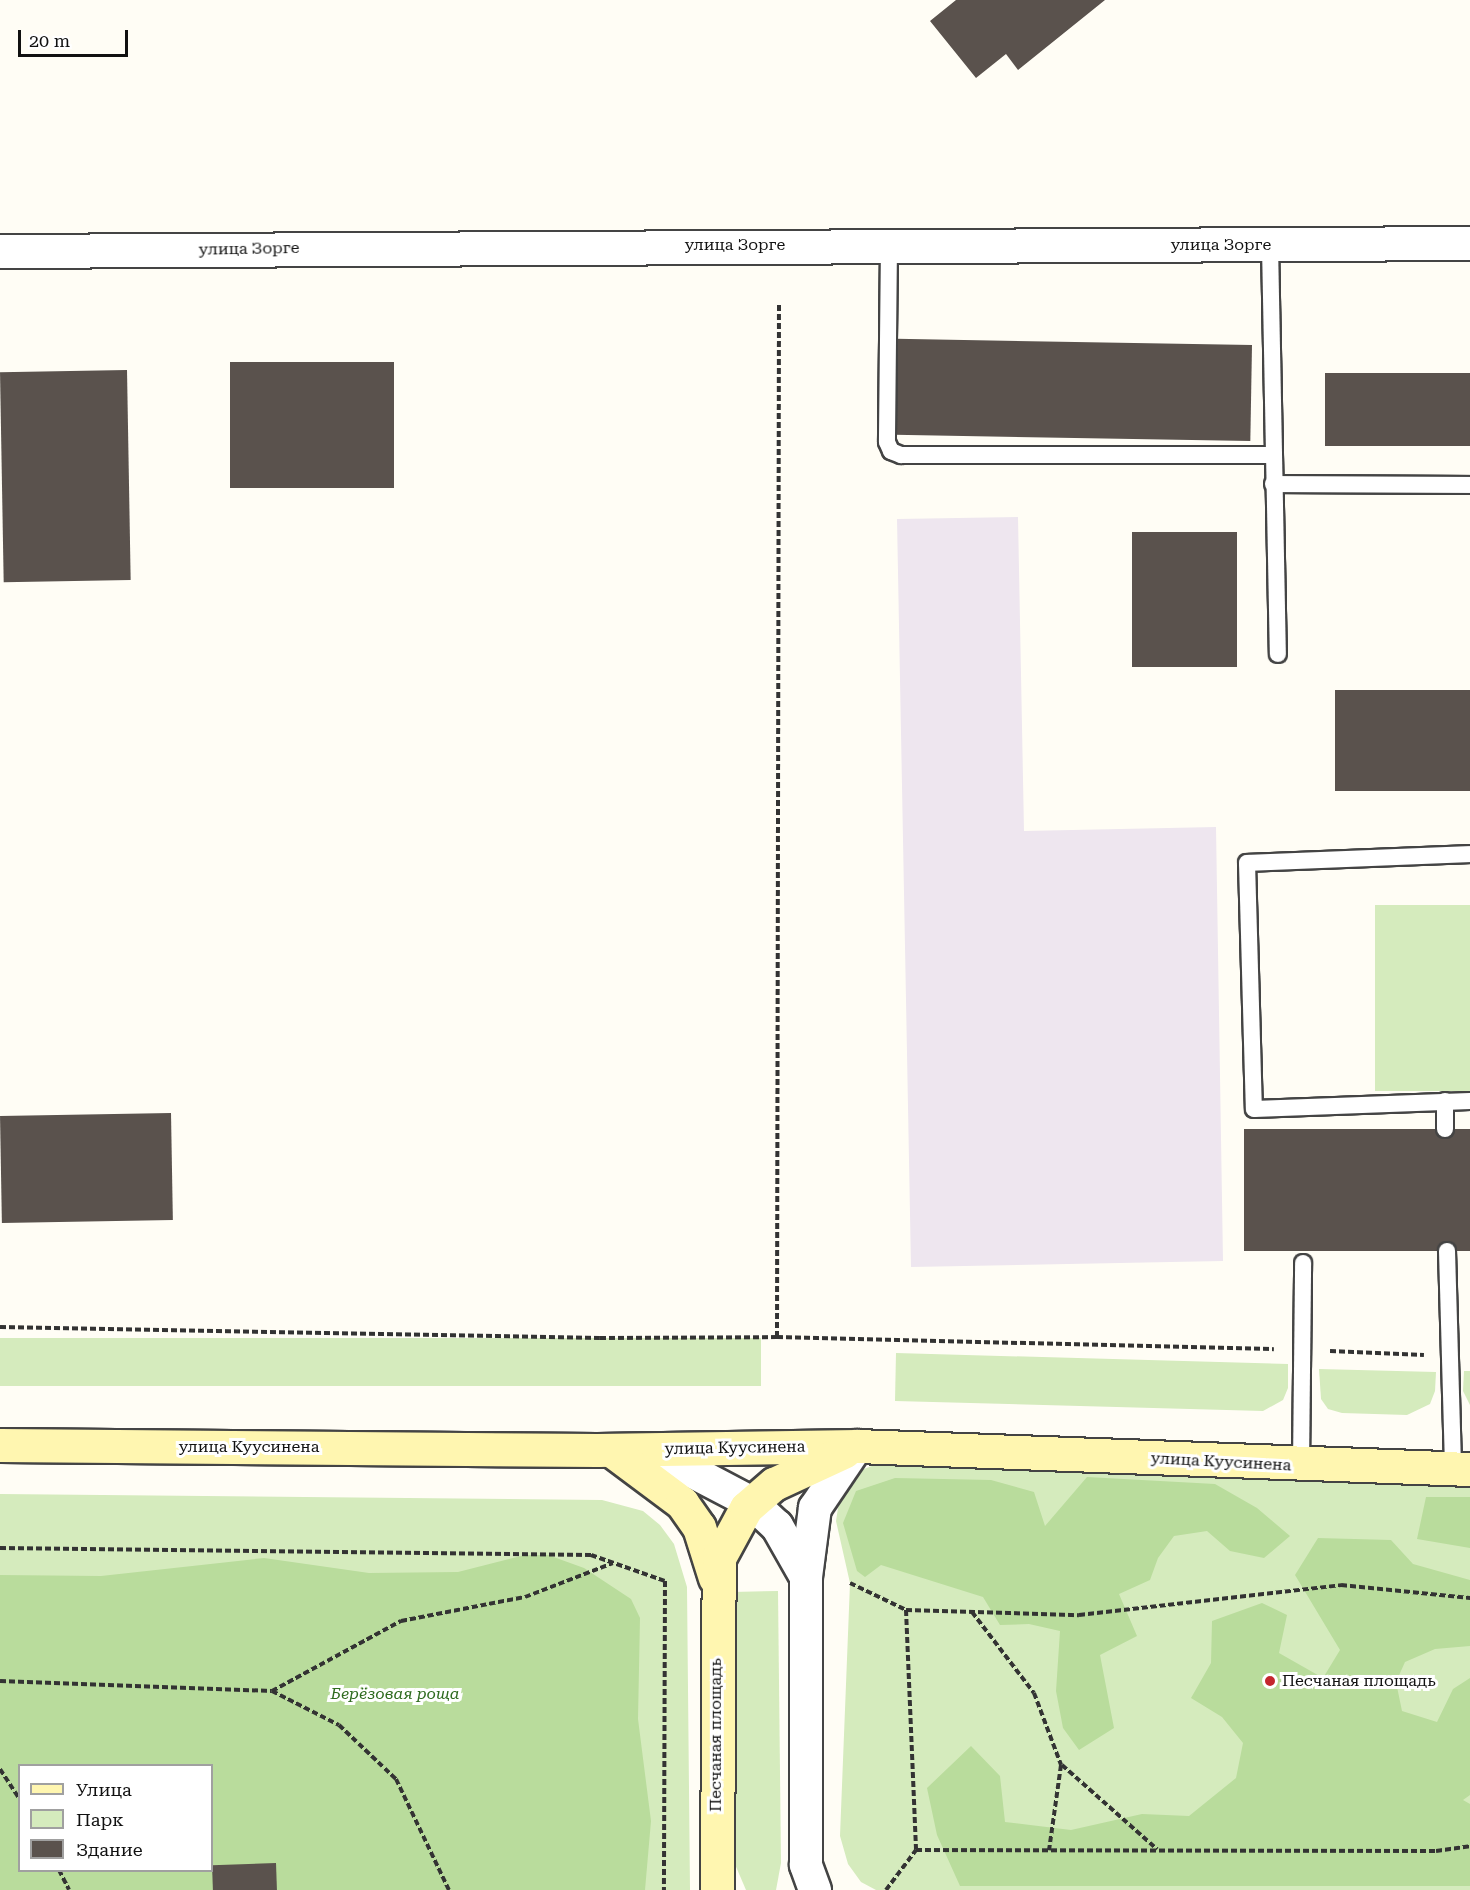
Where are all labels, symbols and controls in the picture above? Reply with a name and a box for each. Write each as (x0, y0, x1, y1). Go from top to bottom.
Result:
scale bar (21, 18, 130, 56)
text: 20 m (29, 30, 70, 51)
street label: улица Зорге (685, 235, 785, 255)
street label: улица Зорге (1171, 235, 1271, 255)
street label: улица Зорге (198, 239, 300, 259)
street label: улица Куусинена (179, 1437, 319, 1457)
street label: улица Куусинена (665, 1437, 805, 1459)
street label: улица Куусинена (1150, 1449, 1292, 1475)
street label: Песчаная площадь (706, 1658, 726, 1812)
place label: Песчаная площадь (1282, 1671, 1436, 1691)
marker: Песчаная площадь (1263, 1674, 1277, 1688)
park label: Берёзовая роща (331, 1684, 459, 1704)
legend (18, 1764, 213, 1872)
text: Улица (76, 1779, 132, 1800)
text: Парк (76, 1809, 124, 1830)
text: Здание (76, 1839, 143, 1860)

